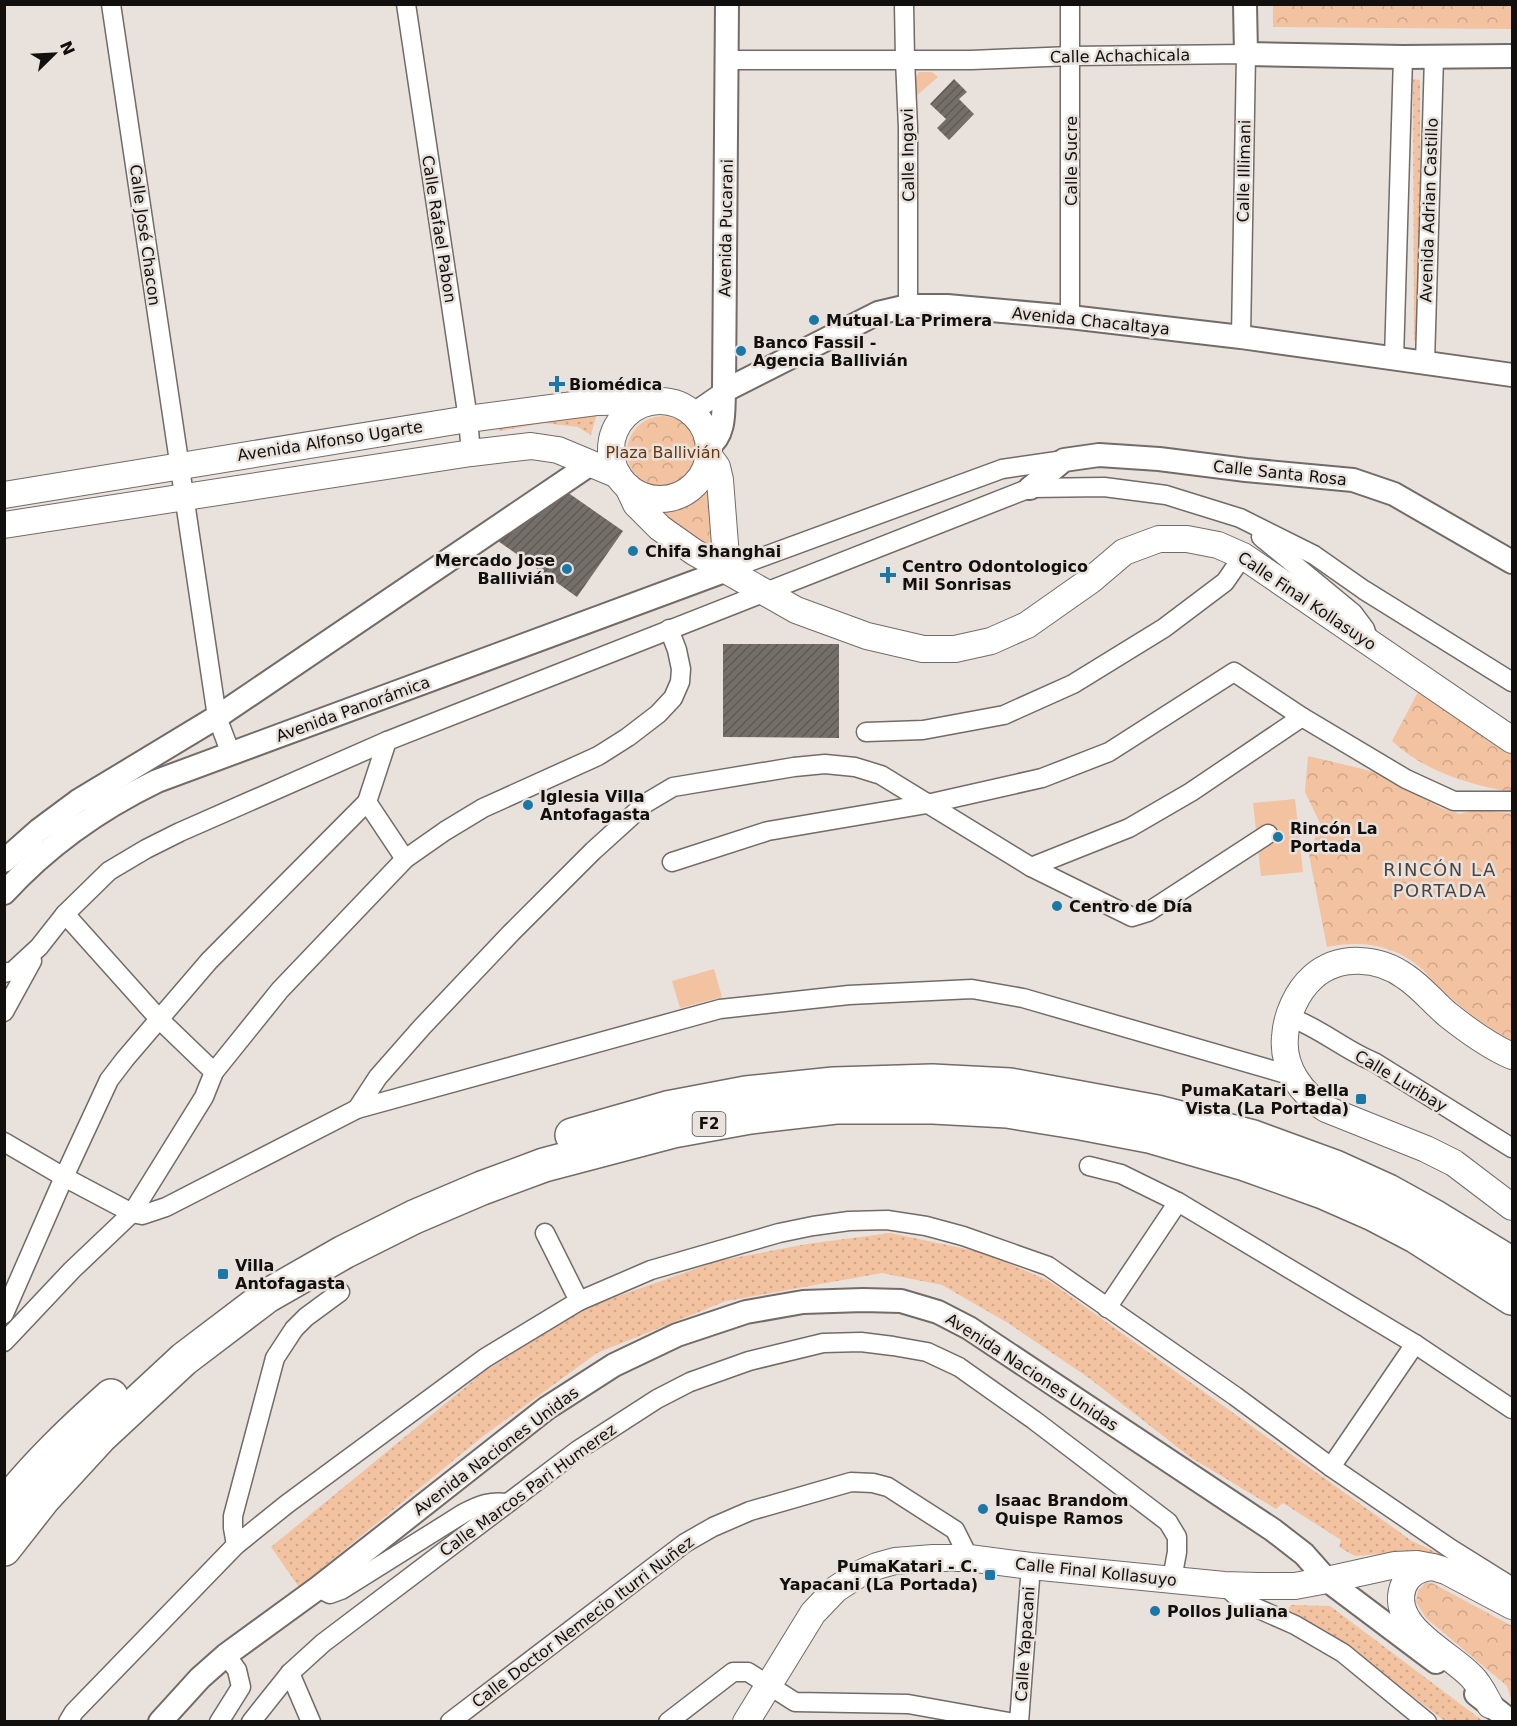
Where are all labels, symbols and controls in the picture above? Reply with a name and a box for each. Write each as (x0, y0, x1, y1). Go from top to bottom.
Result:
north arrow (24, 24, 84, 84)
text: N (56, 38, 79, 58)
street label: Calle Achachicala (1050, 45, 1190, 67)
street label: Calle Ingavi (898, 108, 918, 202)
street label: Calle Sucre (1062, 116, 1081, 206)
street label: Avenida Adrian Castillo (1416, 117, 1442, 303)
street label: Calle Illimani (1234, 119, 1254, 223)
street label: Calle Rafael Pabon (418, 154, 460, 304)
street label: Avenida Pucarani (715, 159, 737, 297)
street label: Calle José Chacon (126, 163, 164, 307)
street label: Avenida Chacaltaya (1011, 303, 1171, 339)
place label: Mutual La Primera (826, 311, 992, 330)
marker: Mutual La Primera (807, 313, 821, 327)
place label: Banco Fassil - Agencia Ballivián (753, 333, 908, 370)
marker: Banco Fassil - Agencia Ballivián (734, 344, 748, 358)
place label: Biomédica (569, 375, 662, 394)
marker: Biomédica (550, 377, 564, 391)
street label: Avenida Alfonso Ugarte (236, 417, 424, 465)
park label: Plaza Ballivián (605, 443, 721, 462)
street label: Calle Santa Rosa (1212, 457, 1348, 489)
place label: Chifa Shanghai (645, 542, 781, 561)
marker: Chifa Shanghai (626, 544, 640, 558)
street label: Calle Final Kollasuyo (1234, 548, 1380, 654)
place label: Mercado Jose Ballivián (435, 551, 555, 588)
place label: Centro Odontologico Mil Sonrisas (902, 557, 1088, 594)
marker: Mercado Jose Ballivián (560, 562, 574, 576)
marker: Centro Odontologico Mil Sonrisas (879, 566, 897, 584)
street label: Avenida Panorámica (273, 672, 433, 746)
place label: Iglesia Villa Antofagasta (540, 787, 650, 824)
marker: Iglesia Villa Antofagasta (521, 798, 535, 812)
place label: Rincón La Portada (1290, 819, 1378, 856)
marker: Rincón La Portada (1271, 830, 1285, 844)
district label: RINCÓN LA PORTADA (1383, 859, 1497, 901)
place label: Centro de Día (1069, 897, 1193, 916)
marker: Centro de Día (1050, 899, 1064, 913)
street label: Calle Luribay (1352, 1046, 1450, 1116)
place label: PumaKatari - Bella Vista (La Portada) (1181, 1081, 1349, 1118)
marker: PumaKatari - Bella Vista (La Portada) (1354, 1092, 1368, 1106)
road number: F2 (692, 1112, 726, 1136)
place label: Villa Antofagasta (235, 1256, 345, 1293)
marker: Villa Antofagasta (216, 1267, 230, 1281)
street label: Avenida Naciones Unidas (942, 1309, 1122, 1435)
street label: Avenida Naciones Unidas (410, 1383, 582, 1519)
street label: Calle Marcos Pari Humerez (436, 1420, 620, 1560)
place label: Isaac Brandom Quispe Ramos (995, 1491, 1129, 1528)
marker: Isaac Brandom Quispe Ramos (976, 1502, 990, 1516)
street label: Calle Doctor Nemecio Iturri Nuñez (468, 1532, 698, 1712)
street label: Calle Final Kollasuyo (1014, 1554, 1178, 1590)
place label: PumaKatari - C. Yapacani (La Portada) (779, 1557, 978, 1594)
marker: PumaKatari - C. Yapacani (La Portada) (983, 1568, 997, 1582)
street label: Calle Yapacani (1012, 1586, 1038, 1702)
place label: Pollos Juliana (1167, 1602, 1288, 1621)
marker: Pollos Juliana (1148, 1604, 1162, 1618)

